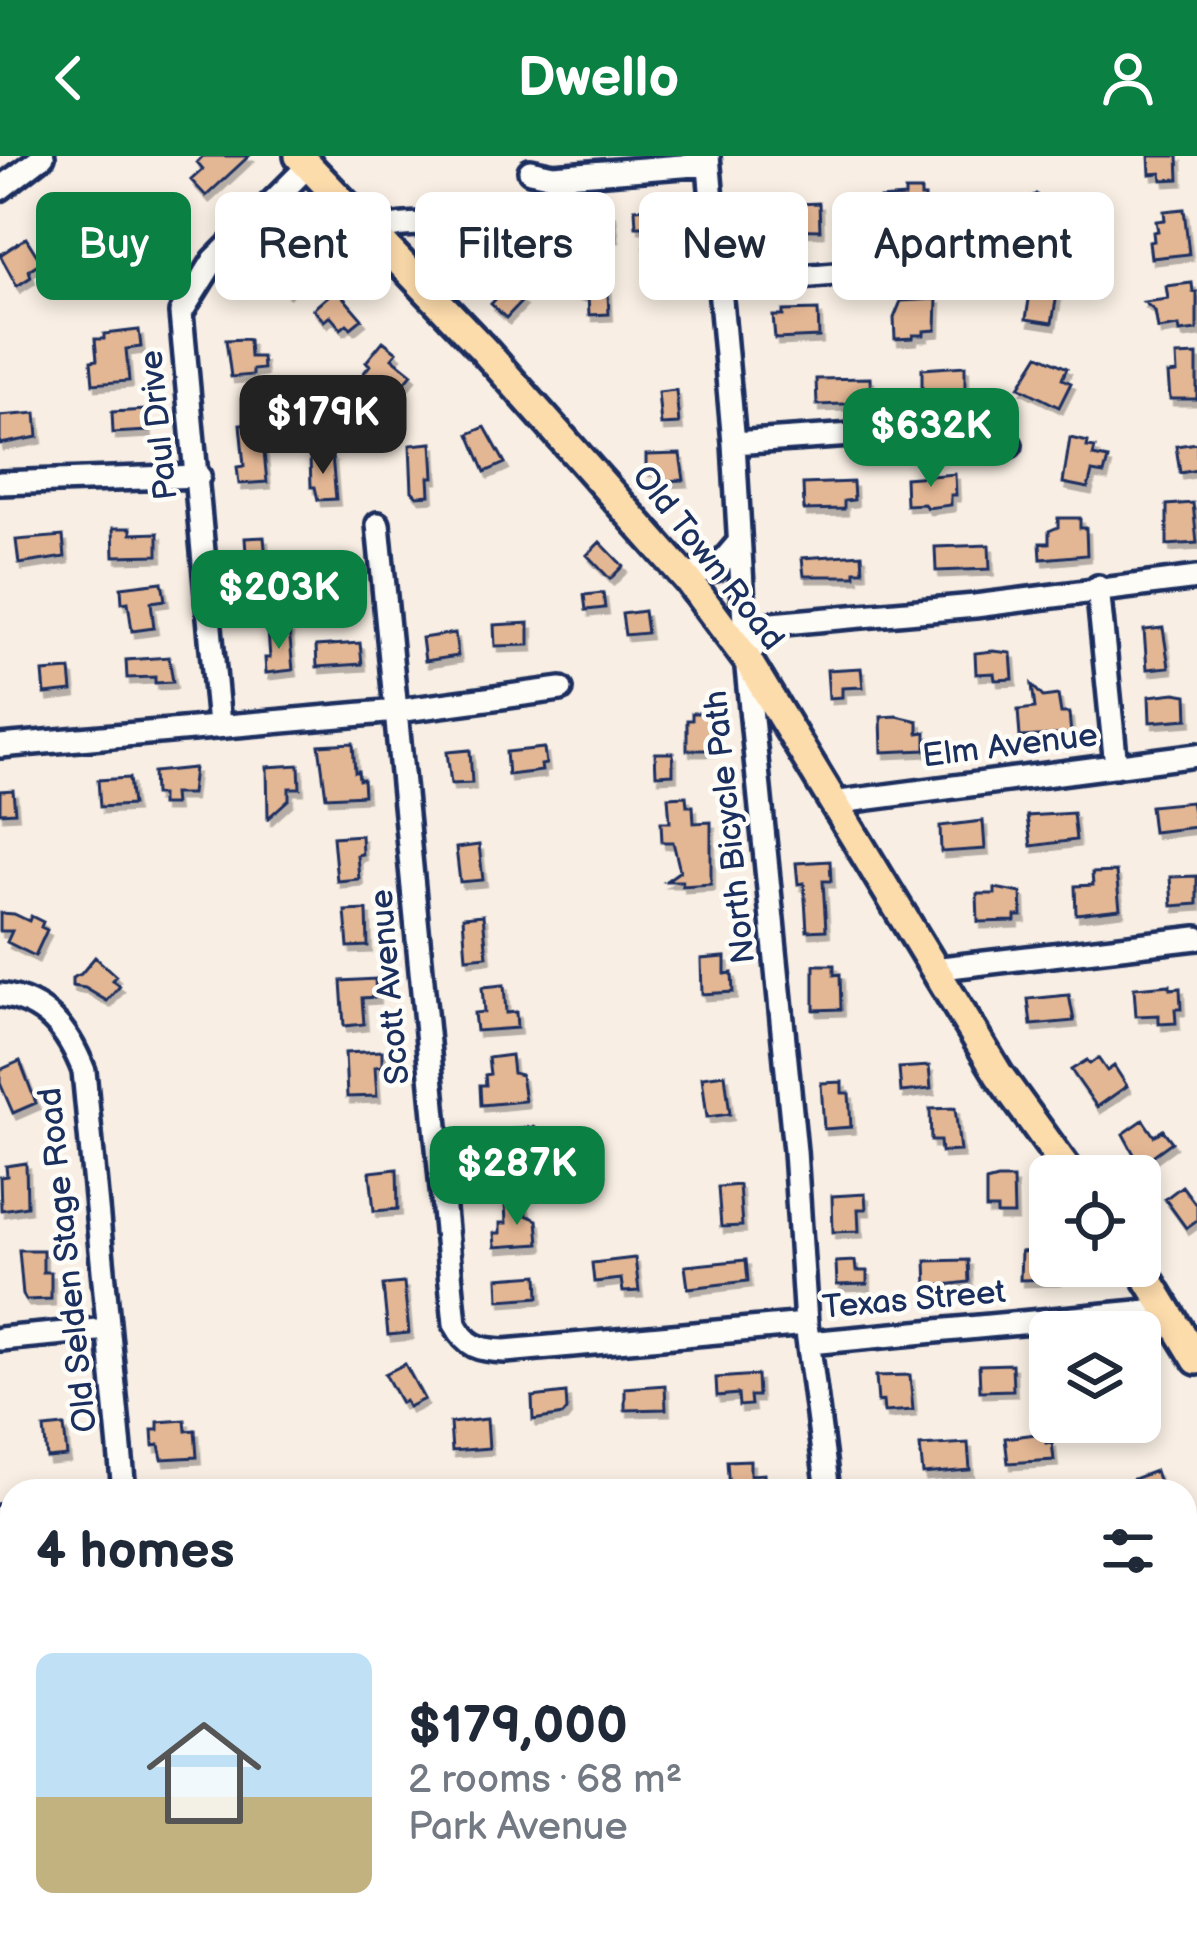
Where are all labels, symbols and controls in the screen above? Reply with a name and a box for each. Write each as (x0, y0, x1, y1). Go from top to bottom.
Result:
icon: back (36, 45, 102, 111)
icon: person (1095, 45, 1161, 111)
text: Dwello (518, 46, 679, 111)
chip: Buy (36, 192, 191, 300)
chip: Rent (215, 192, 391, 300)
chip: Filters (415, 192, 615, 300)
chip: New (639, 192, 808, 300)
chip: Apartment (832, 192, 1114, 300)
street label: Paul Drive (131, 348, 187, 502)
pin: $179K (239, 375, 407, 477)
pin: $632K (847, 388, 1015, 490)
text: $179K (266, 390, 380, 437)
text: $632K (870, 403, 992, 450)
street label: Old Town Road (623, 458, 793, 658)
pin: $203K (195, 550, 363, 652)
text: $203K (218, 565, 340, 612)
street label: North Bicycle Path (696, 688, 764, 966)
street label: Elm Avenue (920, 715, 1100, 777)
street label: Scott Avenue (362, 888, 418, 1086)
street label: Old Selden Stage Road (30, 1086, 106, 1434)
pin: $287K (433, 1126, 601, 1228)
text: $287K (457, 1141, 577, 1188)
map controls (1029, 1155, 1161, 1443)
button: locate (1029, 1155, 1161, 1287)
street label: Texas Street (821, 1272, 1007, 1328)
button: layers (1029, 1311, 1161, 1443)
icon: filters (1095, 1518, 1161, 1584)
text: 4 homes (36, 1521, 235, 1582)
text: $179,000 (408, 1696, 628, 1757)
icon: home (132, 1701, 276, 1845)
text: 2 rooms · 68 m² (408, 1757, 682, 1804)
text: Park Avenue (408, 1804, 628, 1851)

